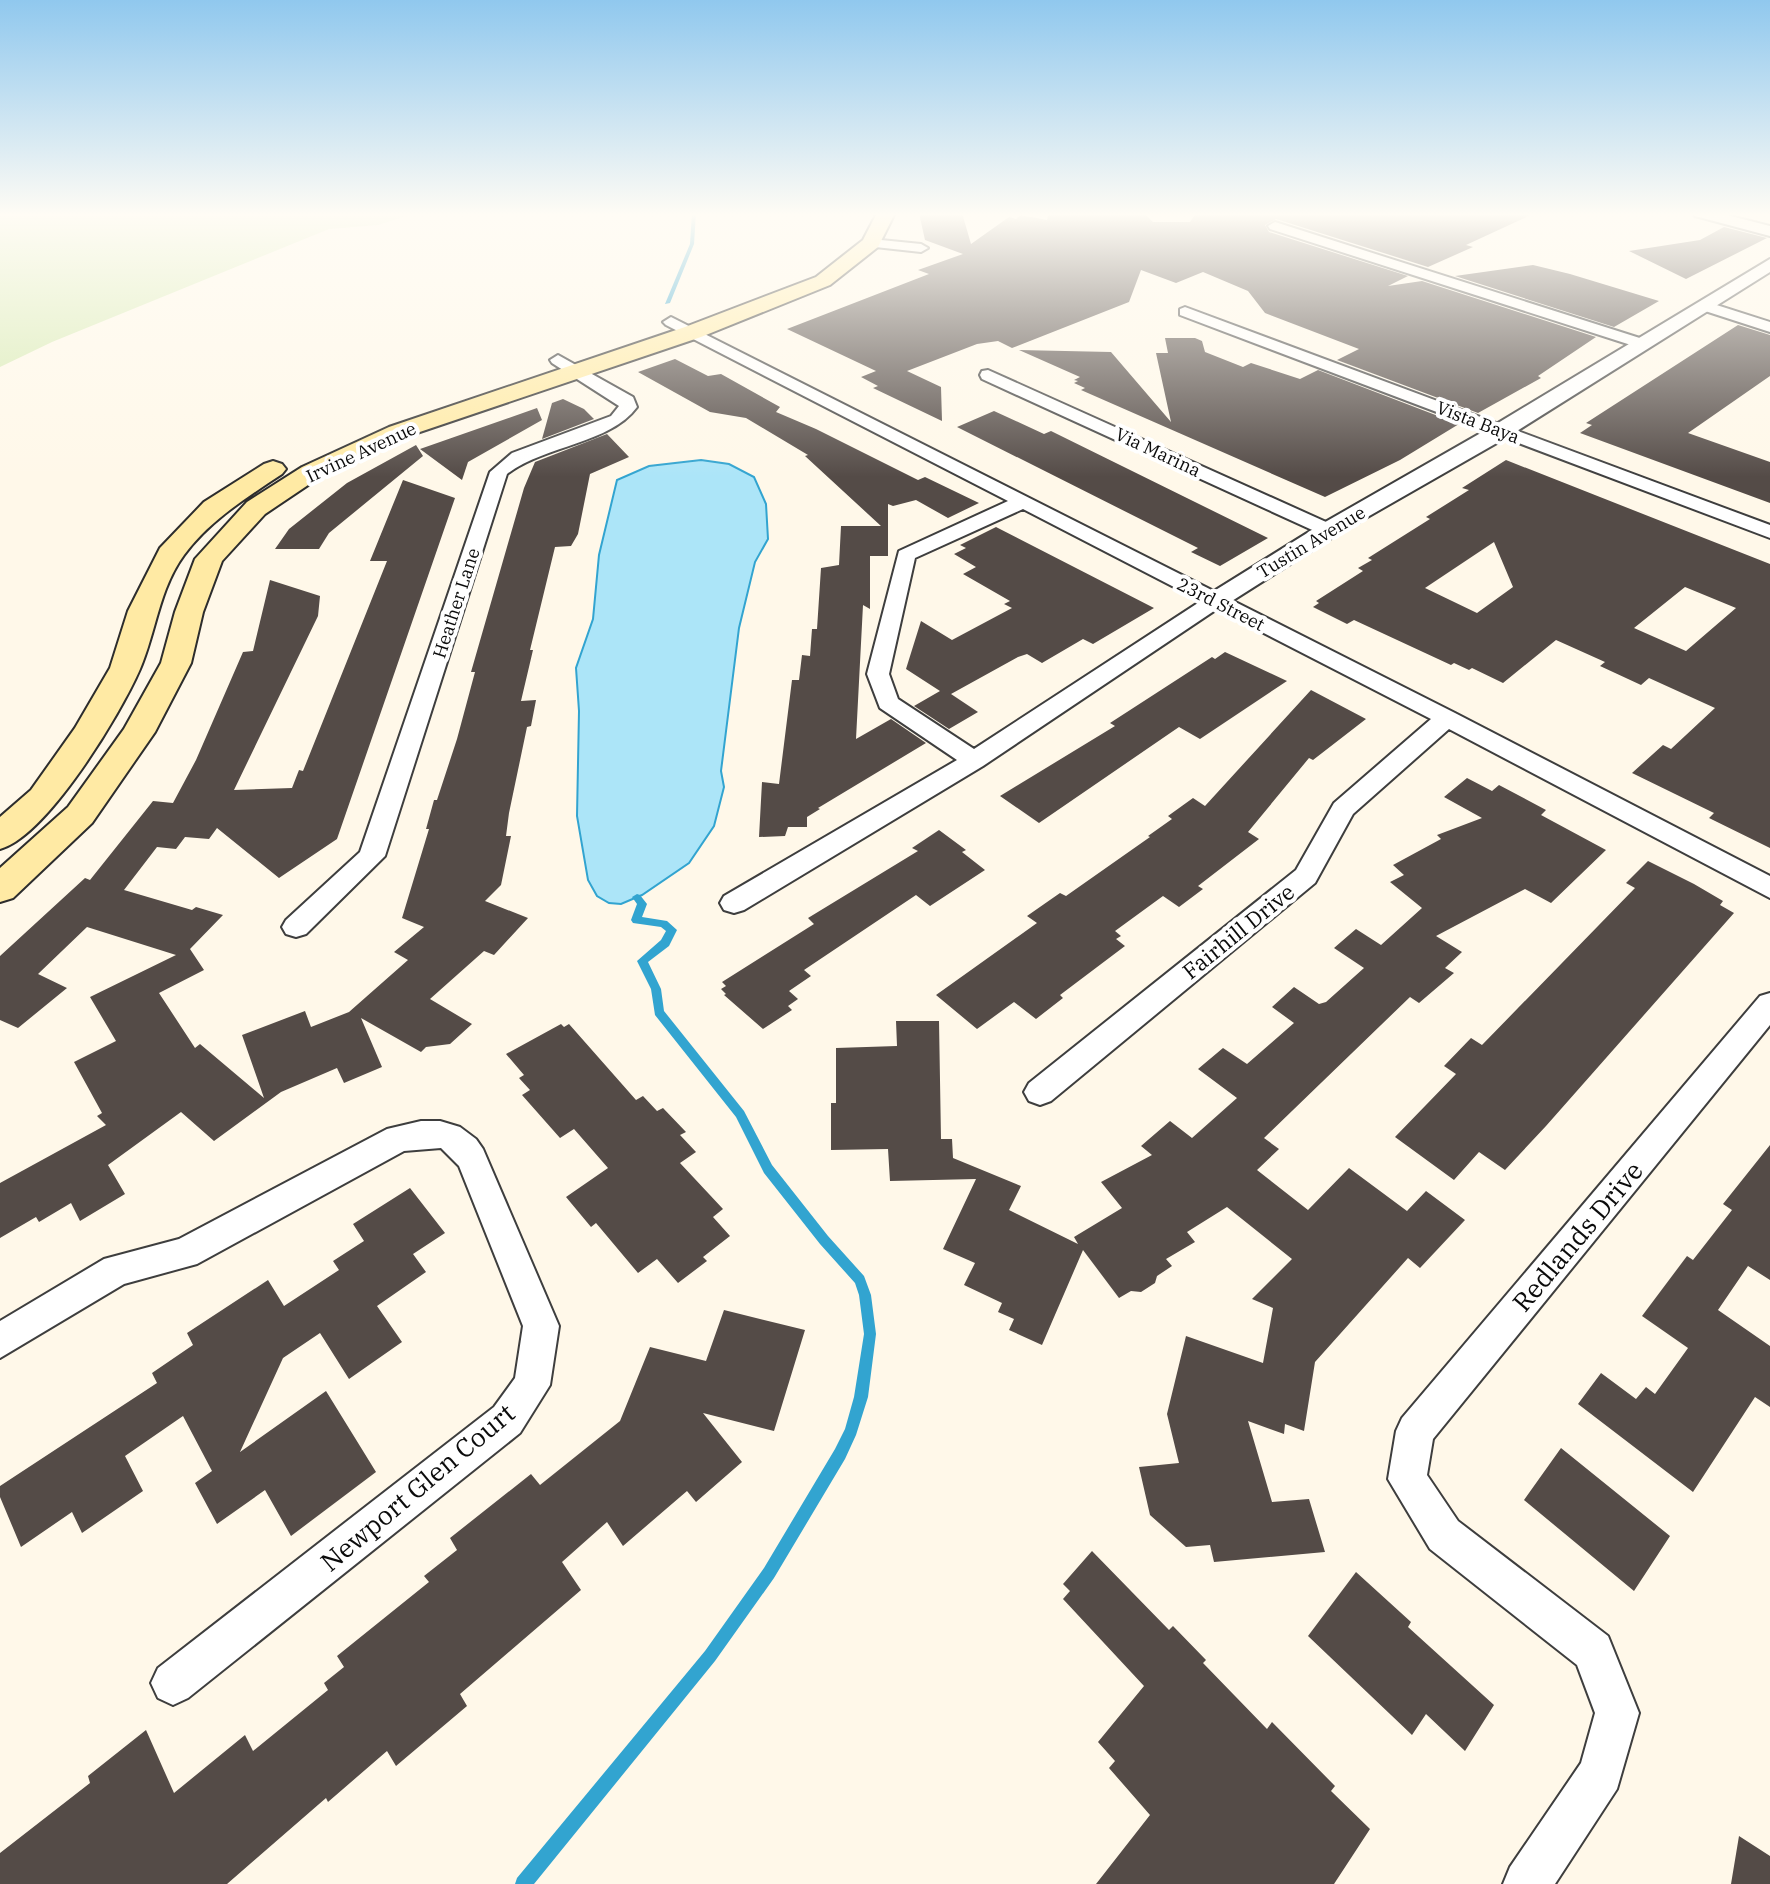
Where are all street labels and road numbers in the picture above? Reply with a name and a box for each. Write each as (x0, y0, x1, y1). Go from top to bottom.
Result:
street label: Vista Baya (1433, 396, 1523, 448)
street label: Irvine Avenue (302, 417, 420, 487)
street label: Via Marina (1112, 422, 1205, 482)
street label: Tustin Avenue (1253, 501, 1369, 583)
street label: Heather Lane (427, 545, 485, 661)
street label: 23rd Street (1173, 572, 1269, 636)
street label: Fairhill Drive (1176, 877, 1300, 985)
street label: Redlands Drive (1504, 1154, 1650, 1318)
street label: Newport Glen Court (313, 1396, 521, 1578)

